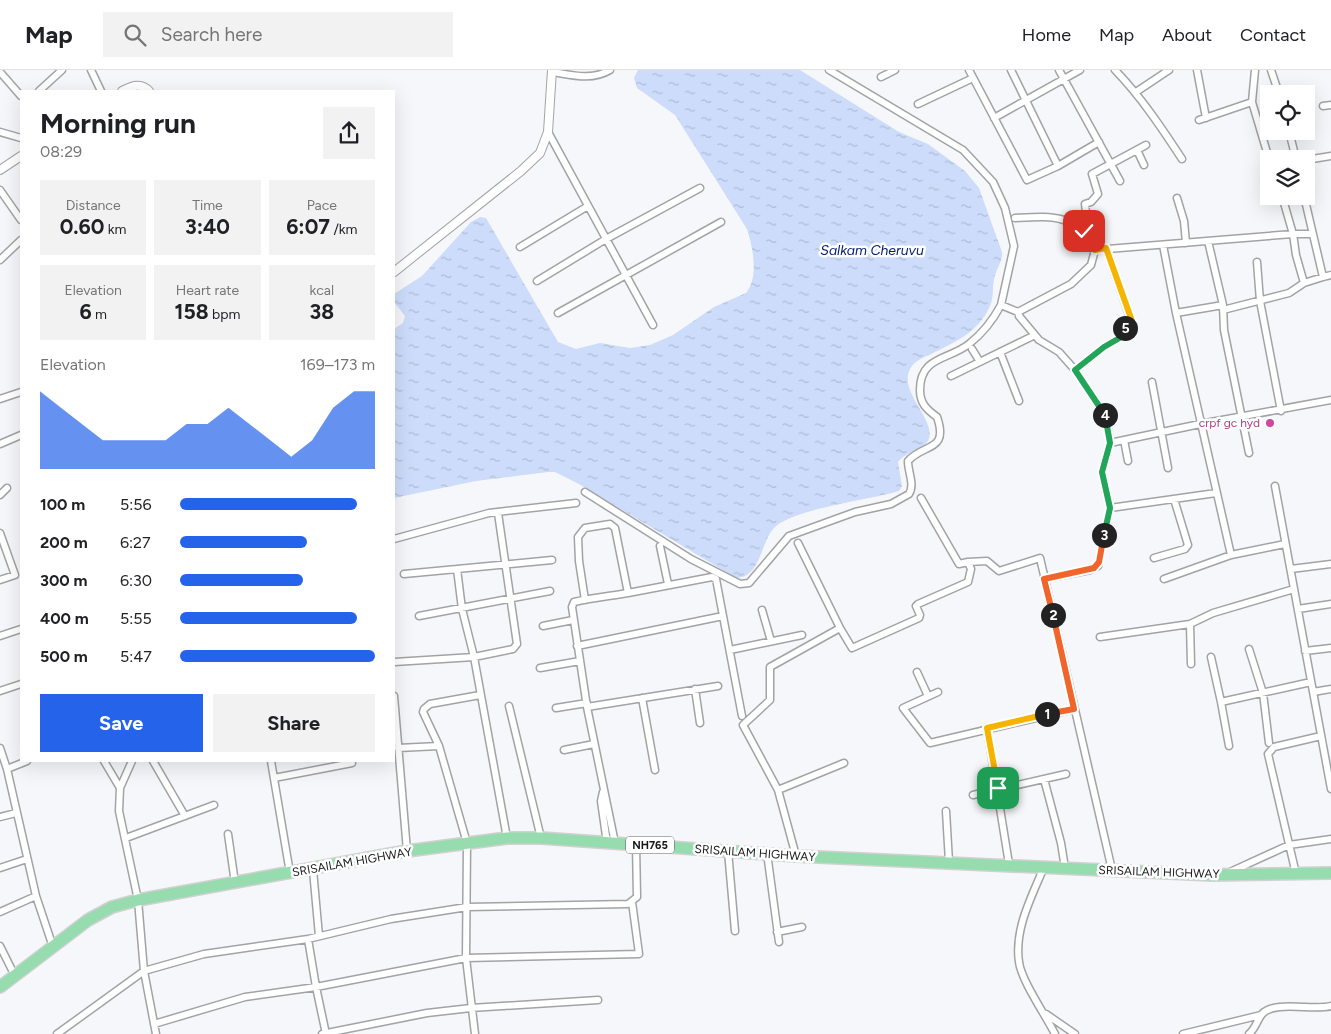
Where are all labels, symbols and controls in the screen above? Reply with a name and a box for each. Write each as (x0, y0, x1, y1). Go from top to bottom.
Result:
search box (103, 12, 453, 57)
text: Map (25, 20, 73, 49)
icon: search (121, 21, 149, 49)
text: Search here (161, 23, 262, 46)
text: Home (1022, 24, 1071, 46)
text: Map (1099, 24, 1134, 46)
text: About (1162, 24, 1212, 46)
text: Contact (1240, 24, 1306, 46)
map controls (1260, 85, 1315, 205)
button: locate (1260, 85, 1315, 140)
text: Morning run (40, 106, 196, 140)
button: share (323, 107, 375, 159)
text: 08:29 (40, 142, 82, 161)
button: layers (1260, 150, 1315, 205)
text: Distance (66, 197, 121, 214)
text: Time (192, 197, 223, 214)
text: Pace (307, 197, 337, 214)
pin (1063, 210, 1105, 252)
text: 0.60 (60, 214, 104, 239)
text: 3:40 (185, 214, 230, 239)
text: 6:07 (286, 214, 330, 239)
icon: check (1070, 217, 1098, 245)
text: km (104, 221, 127, 238)
text: /km (330, 221, 358, 238)
water label: Salkam Cheruvu (820, 242, 924, 259)
text: Elevation (64, 282, 122, 299)
text: Heart rate (176, 282, 239, 299)
text: kcal (310, 282, 334, 299)
text: 6 (79, 299, 92, 324)
text: 158 (175, 299, 209, 324)
text: 38 (310, 299, 334, 324)
text: m (92, 306, 107, 323)
text: bpm (209, 306, 240, 323)
pin: 5 (1112, 316, 1138, 340)
text: 5 (1121, 320, 1130, 337)
text: Elevation (40, 355, 106, 374)
text: 169–173 m (300, 355, 375, 374)
pin: 4 (1092, 402, 1118, 428)
text: 4 (1101, 407, 1110, 424)
place label: crpf gc hyd (1199, 416, 1260, 430)
marker: crpf gc hyd (1264, 417, 1276, 429)
text: 100 m (40, 495, 85, 514)
text: 5:56 (120, 495, 152, 514)
pin: 3 (1092, 522, 1116, 548)
text: 3 (1101, 527, 1108, 544)
text: 200 m (40, 533, 88, 552)
text: 6:27 (120, 533, 151, 552)
text: 300 m (40, 571, 87, 590)
text: 6:30 (120, 571, 152, 590)
pin: 2 (1040, 602, 1066, 628)
text: 2 (1049, 607, 1058, 624)
text: 400 m (40, 609, 89, 628)
text: 5:55 (120, 609, 152, 628)
text: 500 m (40, 647, 88, 666)
text: 5:47 (120, 647, 152, 666)
button: Save (40, 694, 203, 752)
button: Share (213, 694, 375, 752)
pin: 1 (1034, 702, 1060, 726)
text: 1 (1045, 706, 1050, 723)
pin (977, 767, 1019, 809)
icon: arrive (984, 774, 1012, 802)
road number: NH765 (626, 836, 674, 854)
street label: SRISAILAM HIGHWAY (694, 842, 817, 864)
street label: SRISAILAM HIGHWAY (291, 844, 414, 879)
street label: SRISAILAM HIGHWAY (1098, 863, 1221, 881)

